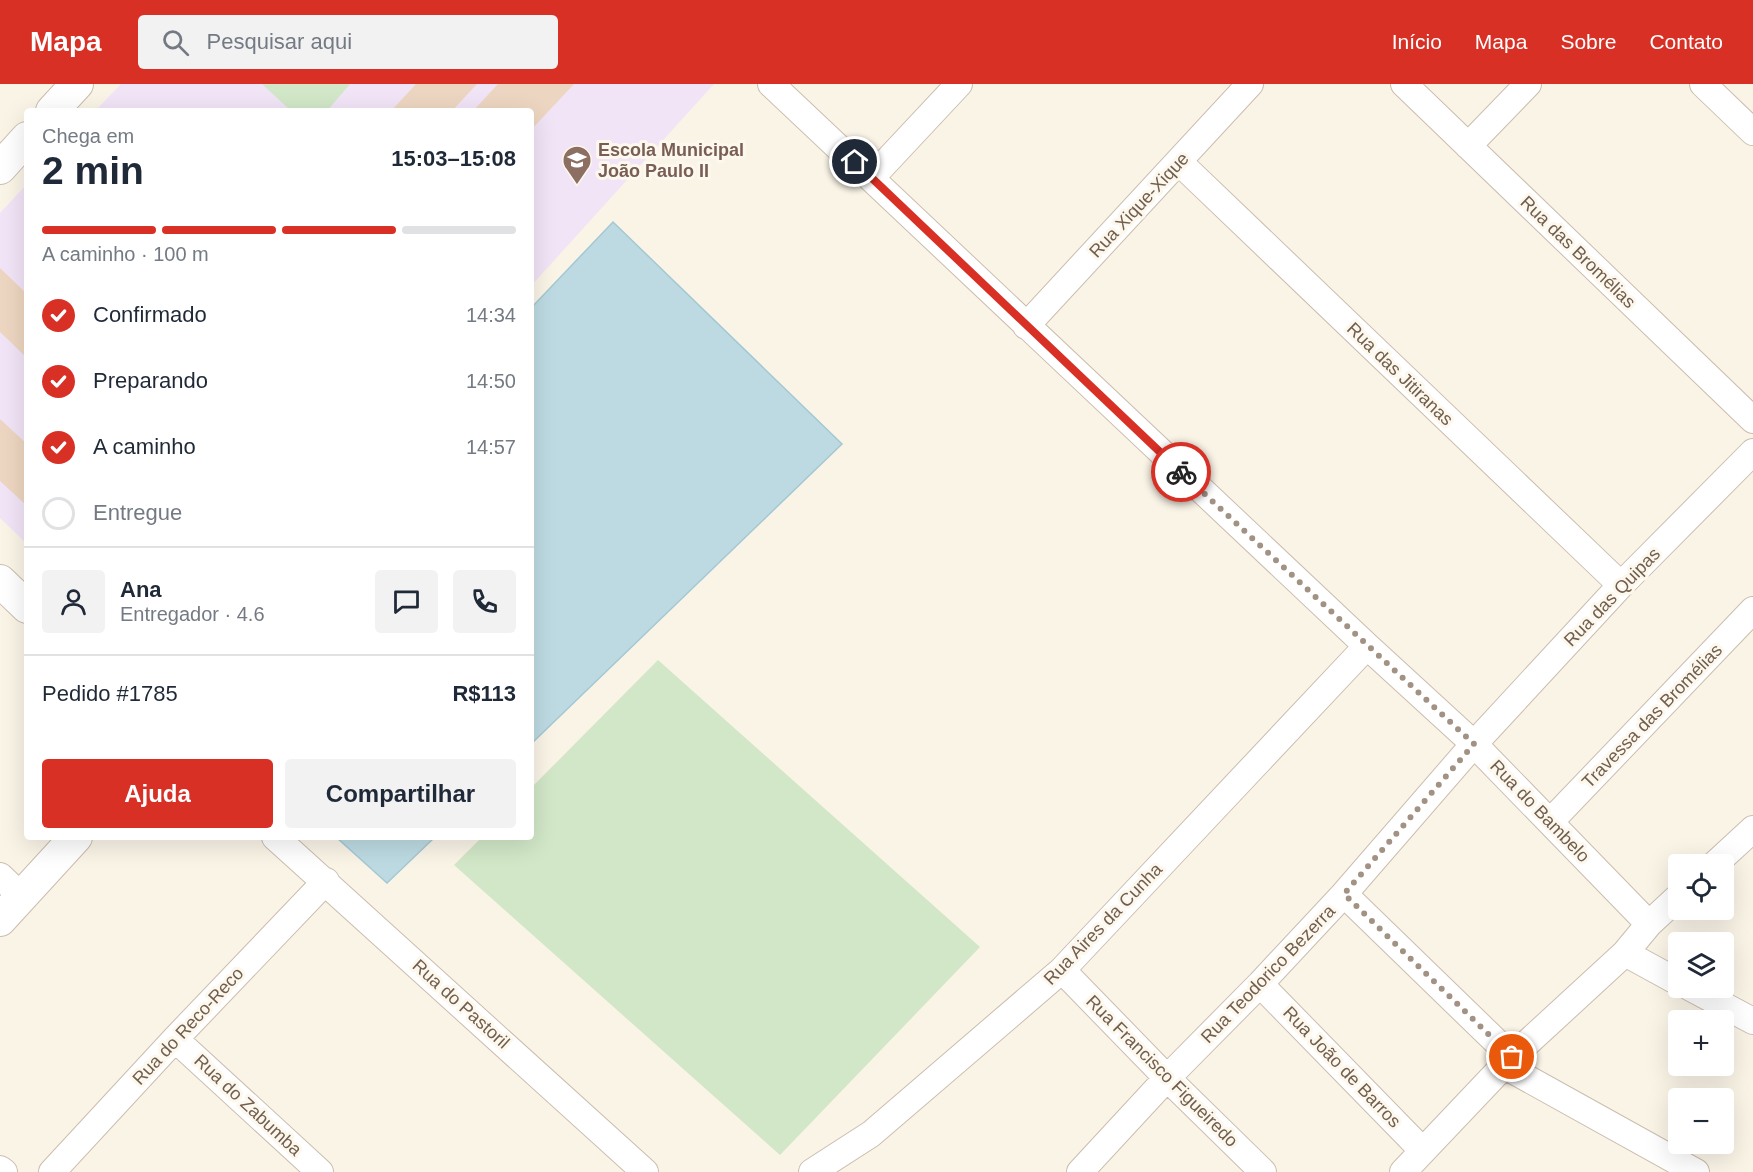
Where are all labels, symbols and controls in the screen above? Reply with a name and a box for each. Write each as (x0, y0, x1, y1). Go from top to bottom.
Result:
search box (138, 15, 558, 69)
text: Mapa (30, 26, 102, 57)
icon: search (159, 26, 192, 59)
text: Pesquisar aqui (207, 29, 352, 54)
text: Início (1392, 30, 1442, 53)
text: Mapa (1475, 30, 1527, 53)
text: Sobre (1560, 30, 1616, 53)
text: Contato (1649, 30, 1723, 53)
text: Chega em (42, 125, 134, 147)
pin (829, 136, 880, 187)
place label: Escola Municipal João Paulo II (598, 140, 744, 181)
school or university icon: Escola Municipal João Paulo II (561, 144, 593, 186)
icon: home (838, 145, 871, 178)
text: 15:03–15:08 (391, 146, 516, 171)
street label: Rua Xique-Xique (1085, 148, 1193, 262)
text: 2 min (42, 149, 144, 192)
street label: Rua das Bromélias (1516, 192, 1640, 312)
text: A caminho · 100 m (42, 243, 209, 265)
icon: check (42, 299, 75, 332)
text: Confirmado (93, 302, 207, 327)
text: 14:34 (466, 304, 516, 326)
street label: Rua das Jitiranas (1343, 319, 1457, 429)
icon: check (42, 365, 75, 398)
text: Preparando (93, 368, 208, 393)
text: 14:50 (466, 370, 516, 392)
icon: check (42, 431, 75, 464)
text: A caminho (93, 434, 196, 459)
text: 14:57 (466, 436, 516, 458)
courier (1151, 442, 1211, 502)
icon: bike (1165, 456, 1198, 489)
text: Entregue (93, 500, 182, 525)
street label: Rua das Quipas (1560, 544, 1664, 650)
button: person (42, 570, 105, 633)
button: chat (375, 570, 438, 633)
button: phone (453, 570, 516, 633)
text: Ana (120, 577, 162, 602)
text: Entregador · 4.6 (120, 603, 265, 625)
street label: Travessa das Bromélias (1578, 640, 1726, 792)
text: Pedido #1785 (42, 681, 178, 706)
text: R$113 (452, 681, 516, 706)
street label: Rua do Bambelo (1486, 756, 1594, 866)
button: Ajuda (42, 759, 273, 828)
button: Compartilhar (285, 759, 516, 828)
map controls (1668, 854, 1734, 1154)
button: locate (1668, 854, 1734, 920)
street label: Rua Aires da Cunha (1040, 858, 1167, 989)
street label: Rua Teodorico Bezerra (1197, 900, 1340, 1047)
button: layers (1668, 932, 1734, 998)
street label: Rua do Pastoril (409, 955, 513, 1053)
street label: Rua do Reco-Reco (128, 963, 248, 1089)
street label: Rua Francisco Figueiredo (1082, 991, 1242, 1151)
street label: Rua João de Barros (1279, 1002, 1405, 1132)
button: + (1668, 1010, 1734, 1076)
pin (1486, 1031, 1537, 1082)
icon: bag (1495, 1040, 1528, 1073)
street label: Rua do Zabumba (190, 1050, 306, 1160)
button: − (1668, 1088, 1734, 1154)

